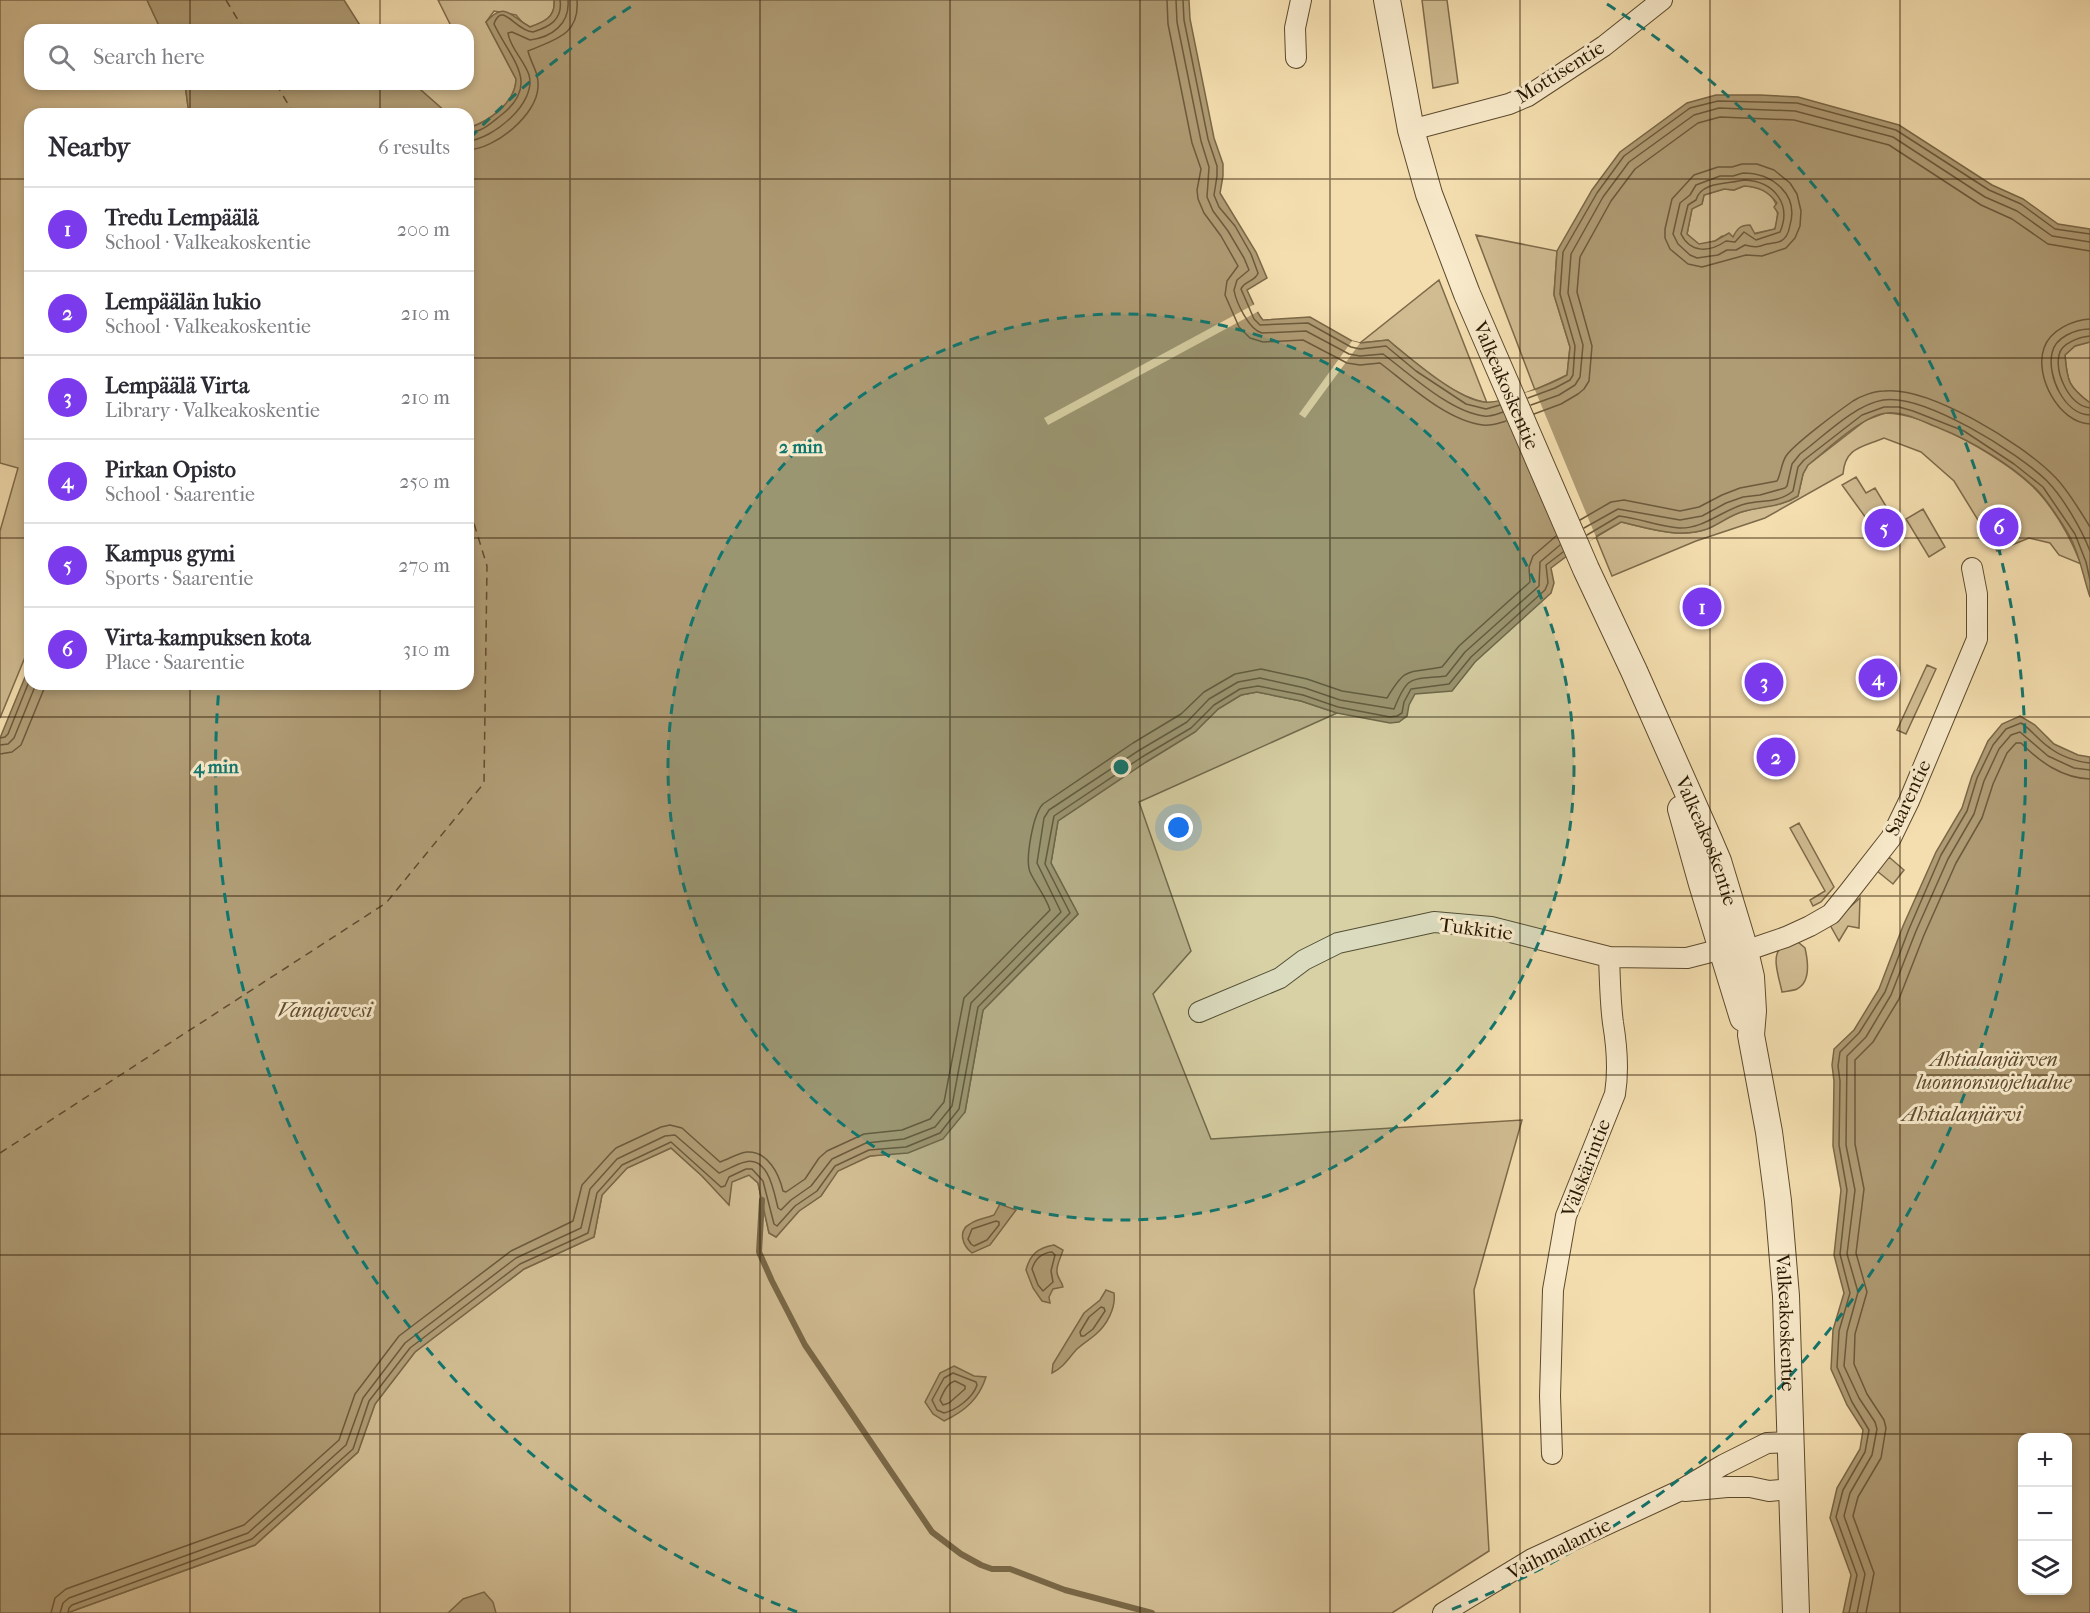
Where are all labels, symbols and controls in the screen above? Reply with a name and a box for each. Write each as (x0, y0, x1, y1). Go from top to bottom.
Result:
search box (24, 24, 474, 90)
street label: Mottisentie (1512, 36, 1609, 108)
icon: search (45, 41, 78, 74)
text: Search here (93, 44, 205, 70)
text: Nearby (48, 132, 130, 163)
text: 6 results (378, 136, 450, 159)
text: Tredu Lempäälä (105, 205, 259, 231)
text: 1 (64, 218, 71, 241)
text: 200 m (397, 218, 450, 241)
text: School · Valkeakoskentie (105, 231, 311, 254)
text: Lempäälän lukio (105, 289, 261, 315)
text: 2 (62, 302, 73, 325)
text: 210 m (401, 302, 450, 325)
text: School · Valkeakoskentie (105, 315, 311, 338)
street label: Valkeakoskentie (1468, 317, 1544, 453)
text: Lempäälä Virta (105, 373, 249, 399)
text: 3 (63, 386, 72, 409)
text: 210 m (401, 386, 450, 409)
text: Library · Valkeakoskentie (105, 399, 320, 422)
text: 2 min (779, 437, 823, 458)
text: Pirkan Opisto (105, 457, 236, 483)
text: 4 (62, 470, 73, 493)
text: 250 m (399, 470, 450, 493)
text: School · Saarentie (105, 483, 255, 506)
pin: 6 (1980, 504, 2018, 550)
pin: 5 (1864, 506, 1904, 550)
text: Kampus gymi (105, 541, 235, 567)
text: 5 (63, 554, 72, 577)
text: 270 m (398, 554, 450, 577)
text: Sports · Saarentie (105, 567, 253, 590)
pin: 1 (1682, 584, 1722, 630)
text: Virta-kampuksen kota (105, 625, 311, 651)
text: 6 (62, 638, 73, 661)
text: 310 m (403, 638, 450, 661)
text: Place · Saarentie (105, 651, 245, 674)
pin: 4 (1858, 656, 1898, 700)
pin: 3 (1744, 660, 1784, 704)
pin: 2 (1756, 734, 1796, 780)
street label: Saarentie (1880, 756, 1936, 840)
text: 4 min (192, 757, 239, 778)
centre of rings (1111, 757, 1131, 777)
street label: Valkeakoskentie (1670, 772, 1742, 908)
your location (1164, 813, 1193, 842)
street label: Tukkitie (1438, 913, 1514, 945)
water label: Vanajavesi (278, 998, 374, 1022)
park label: Ahtialanjärven luonnonsuojelualue (1916, 1048, 2072, 1094)
water label: Ahtialanjärvi (1899, 1102, 2024, 1126)
street label: Välskärintie (1556, 1116, 1615, 1221)
street label: Valkeakoskentie (1771, 1252, 1801, 1392)
map controls (2018, 1433, 2072, 1595)
button: + (2018, 1433, 2072, 1487)
button: − (2018, 1487, 2072, 1541)
street label: Vaihmalantie (1503, 1513, 1615, 1585)
button: layers (2018, 1541, 2072, 1595)

